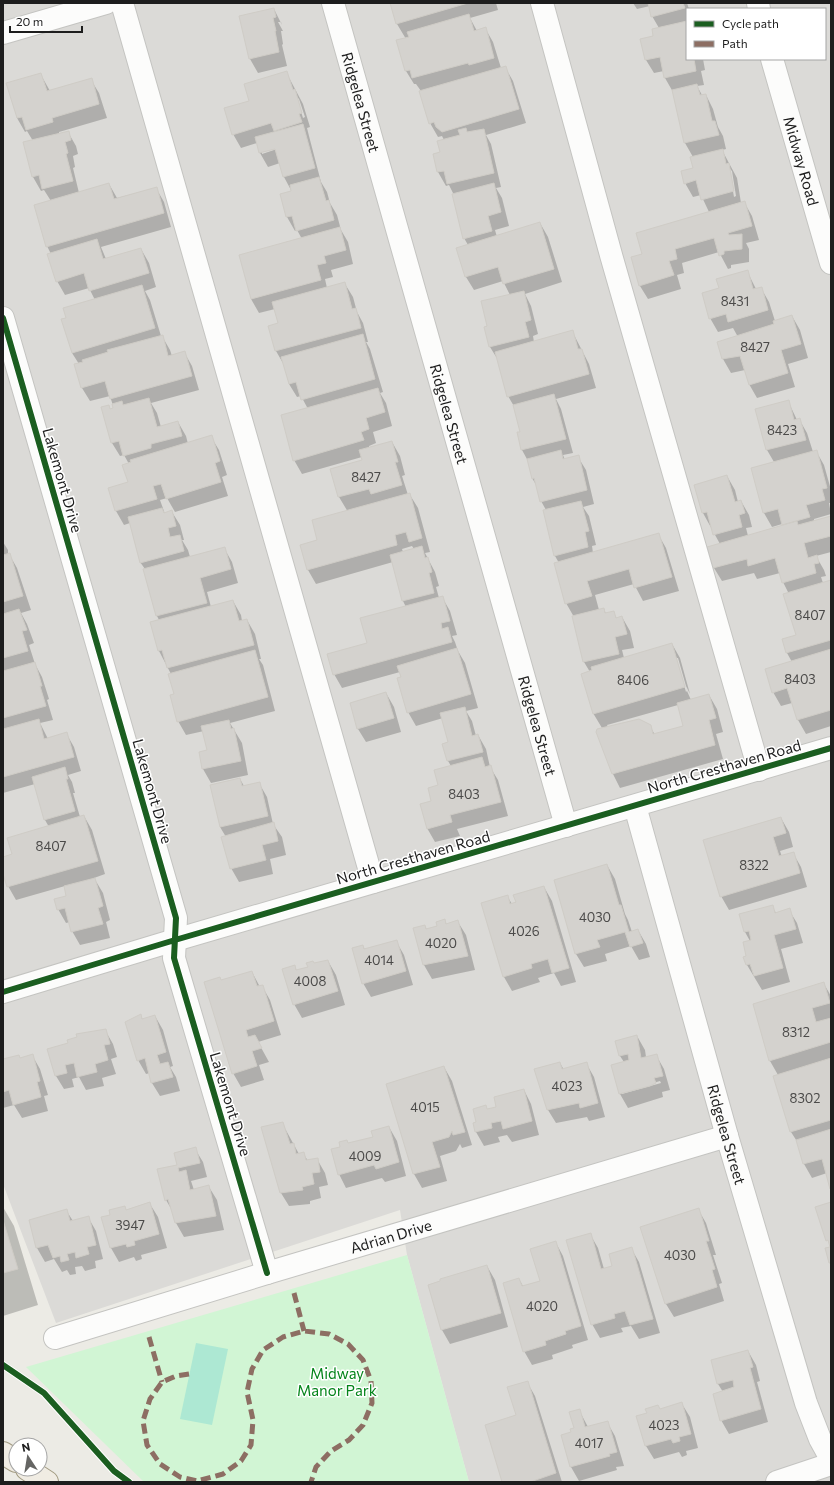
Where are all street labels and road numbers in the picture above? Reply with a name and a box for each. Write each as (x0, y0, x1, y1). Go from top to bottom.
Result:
street label: Ridgelea Street (338, 50, 384, 154)
street label: Midway Road (780, 114, 823, 208)
street label: Ridgelea Street (427, 362, 472, 466)
street label: Lakemont Drive (39, 426, 87, 534)
street label: Ridgelea Street (515, 673, 560, 778)
street label: North Cresthaven Road (645, 735, 803, 797)
street label: Lakemont Drive (129, 737, 177, 845)
street label: North Cresthaven Road (334, 826, 492, 888)
street label: Lakemont Drive (207, 1050, 255, 1158)
street label: Ridgelea Street (704, 1082, 750, 1187)
street label: Adrian Drive (348, 1215, 434, 1257)

